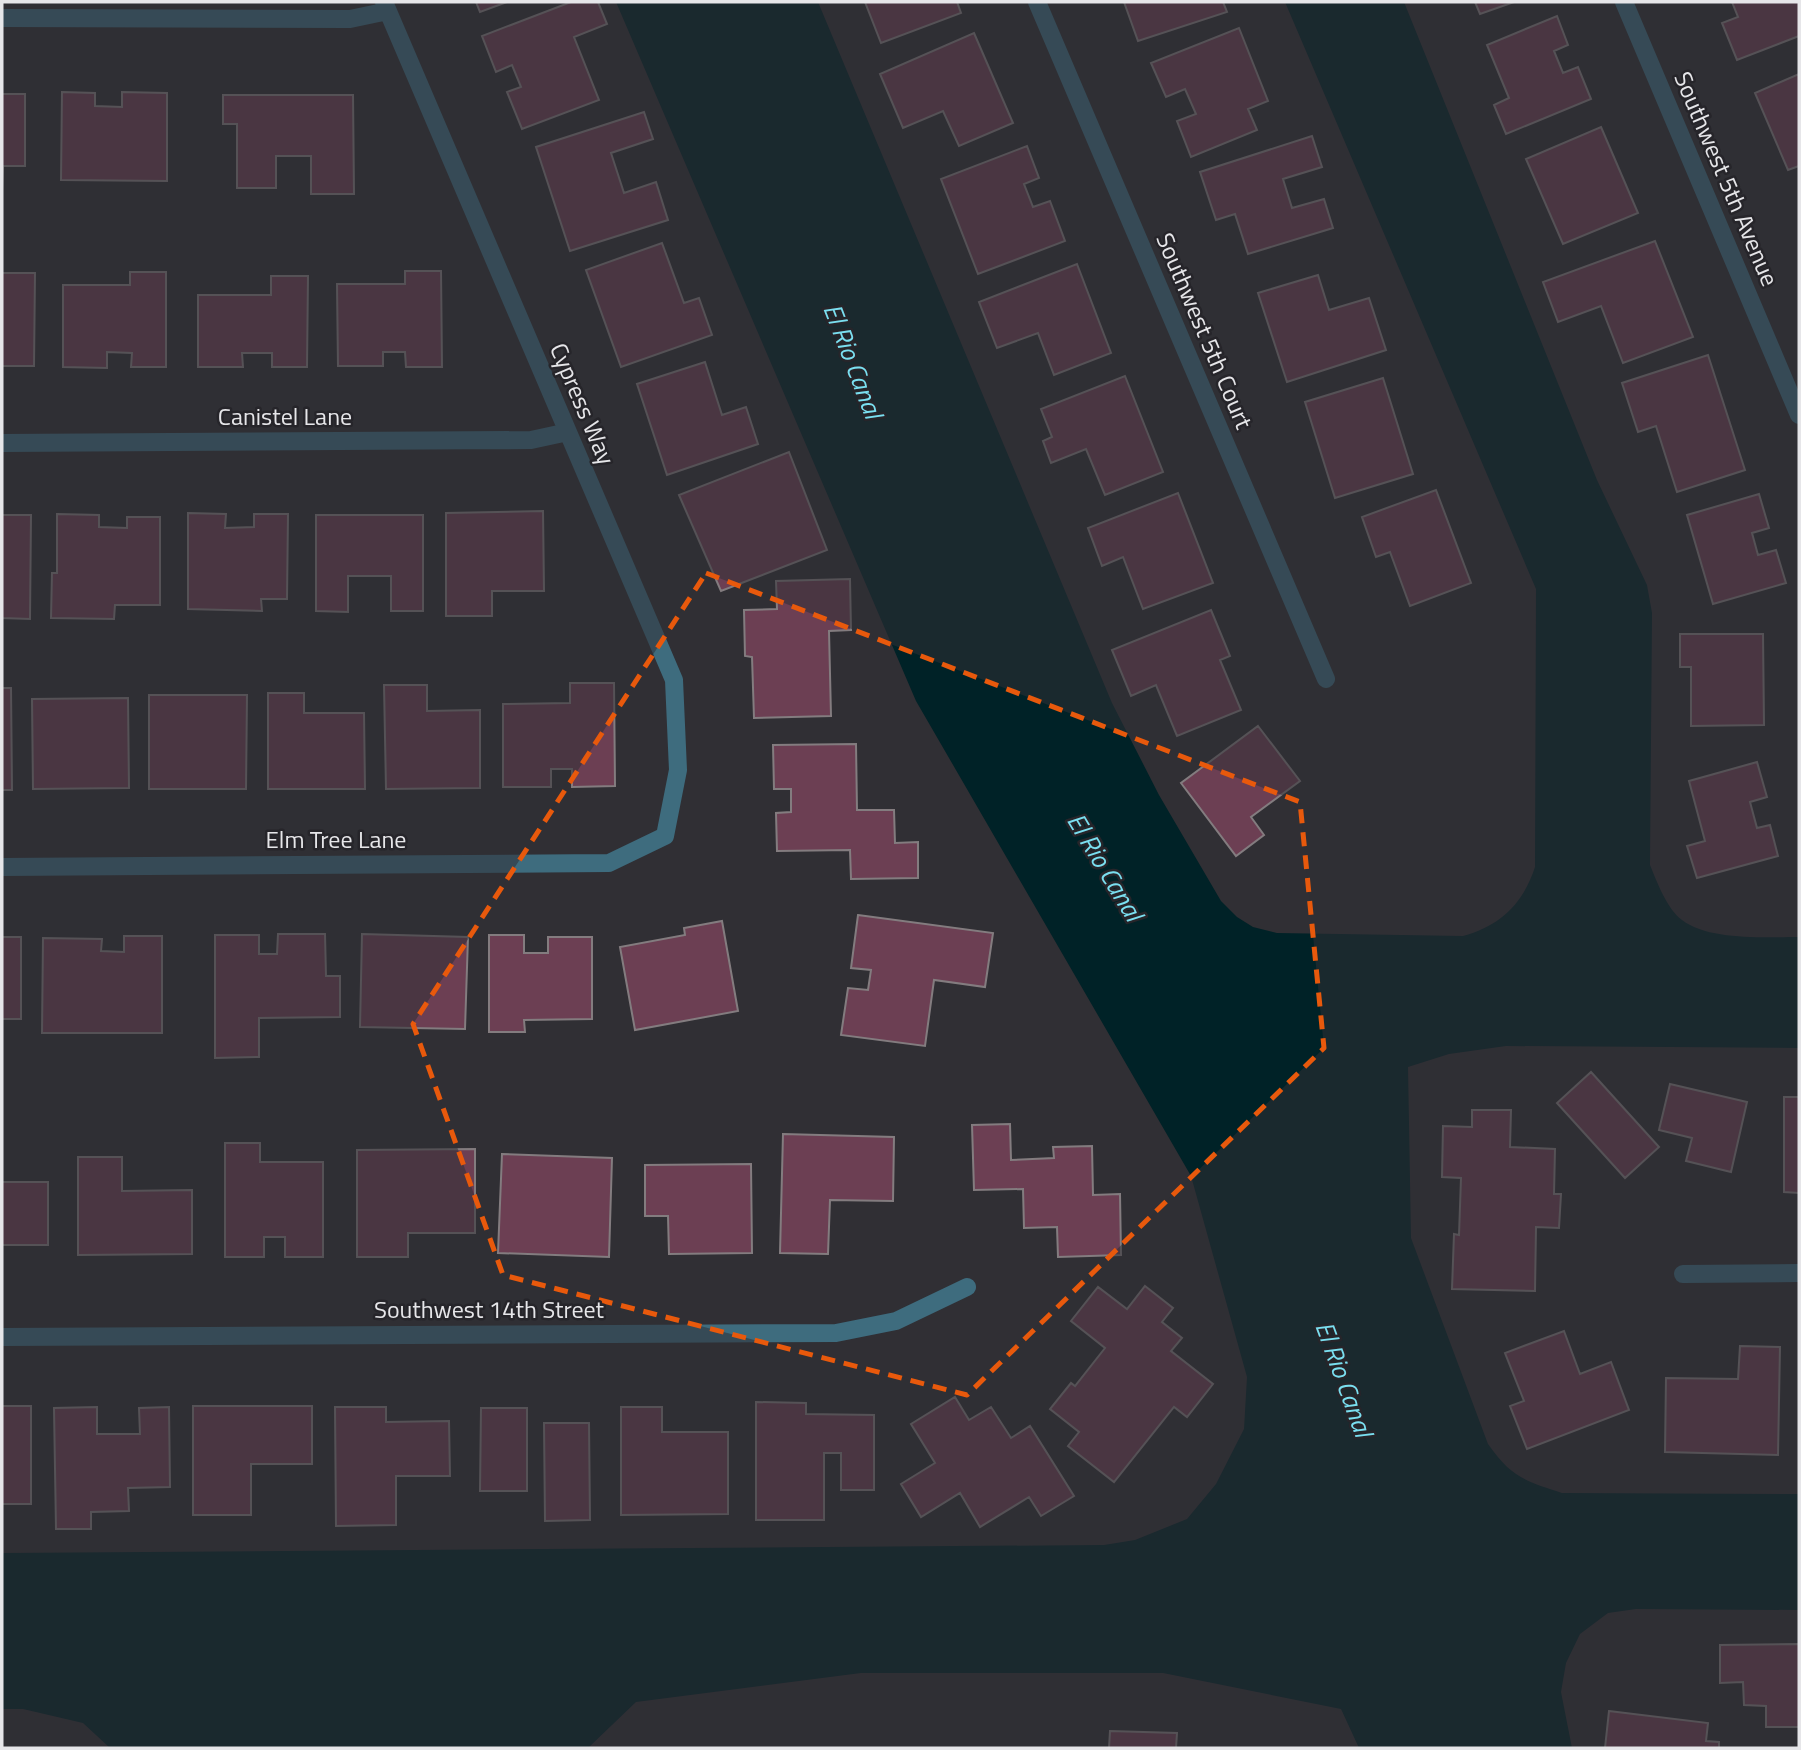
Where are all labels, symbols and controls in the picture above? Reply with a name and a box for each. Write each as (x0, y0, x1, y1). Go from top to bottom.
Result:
street label: Southwest 5th Avenue (1665, 66, 1788, 291)
street label: Southwest 5th Court (1147, 227, 1263, 435)
water label: El Rio Canal (814, 298, 894, 427)
street label: Cypress Way (541, 337, 625, 470)
street label: Canistel Lane (218, 398, 352, 434)
water label: El Rio Canal (1058, 805, 1155, 931)
street label: Elm Tree Lane (266, 821, 406, 857)
street label: Southwest 14th Street (374, 1291, 605, 1327)
water label: El Rio Canal (1306, 1316, 1385, 1445)

